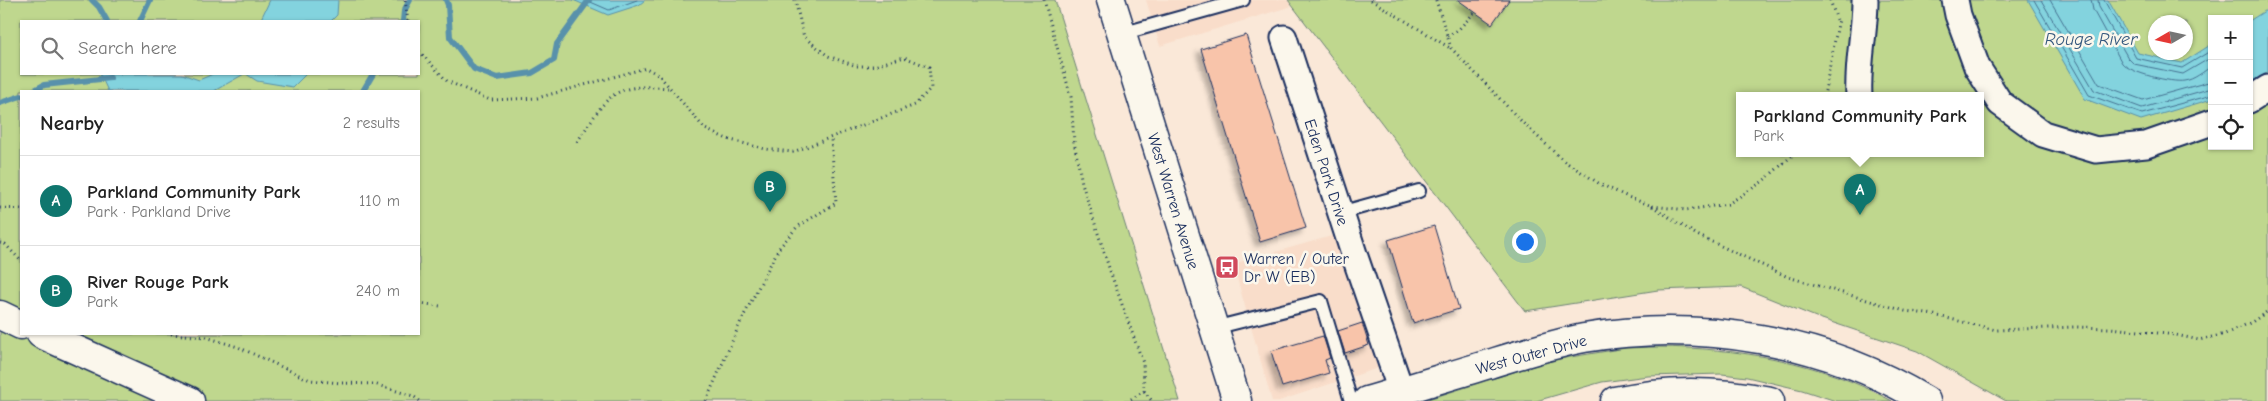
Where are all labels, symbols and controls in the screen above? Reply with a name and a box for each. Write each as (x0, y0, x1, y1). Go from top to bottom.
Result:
north arrow (2148, 15, 2193, 60)
map controls (2208, 15, 2253, 150)
button: + (2208, 15, 2253, 60)
search box (20, 20, 420, 75)
water label: Rouge River (2045, 29, 2138, 50)
icon: search (38, 34, 66, 62)
text: Search here (78, 37, 177, 59)
button: − (2208, 60, 2253, 105)
popup (1736, 92, 1984, 157)
text: Parkland Community Park (1753, 105, 1967, 127)
button: locate (2208, 105, 2253, 150)
text: Nearby (40, 111, 104, 135)
text: 2 results (343, 114, 400, 132)
street label: Eden Park Drive (1300, 117, 1352, 228)
text: Park (1753, 127, 1784, 145)
street label: West Warren Avenue (1144, 131, 1202, 272)
pin: B (754, 171, 786, 212)
pin: A (1844, 174, 1876, 215)
text: Parkland Community Park (87, 181, 300, 203)
text: A (52, 192, 60, 210)
text: 110 m (359, 192, 400, 210)
text: Park · Parkland Drive (87, 203, 231, 221)
your location (1512, 229, 1538, 255)
place label: Warren / Outer Dr W (EB) (1244, 250, 1350, 286)
bus stop icon: Warren / Outer Dr W (EB) (1214, 254, 1240, 280)
text: River Rouge Park (87, 271, 229, 293)
text: B (51, 282, 61, 300)
text: 240 m (356, 282, 400, 300)
text: Park (87, 293, 118, 311)
street label: West Outer Drive (1474, 332, 1589, 378)

